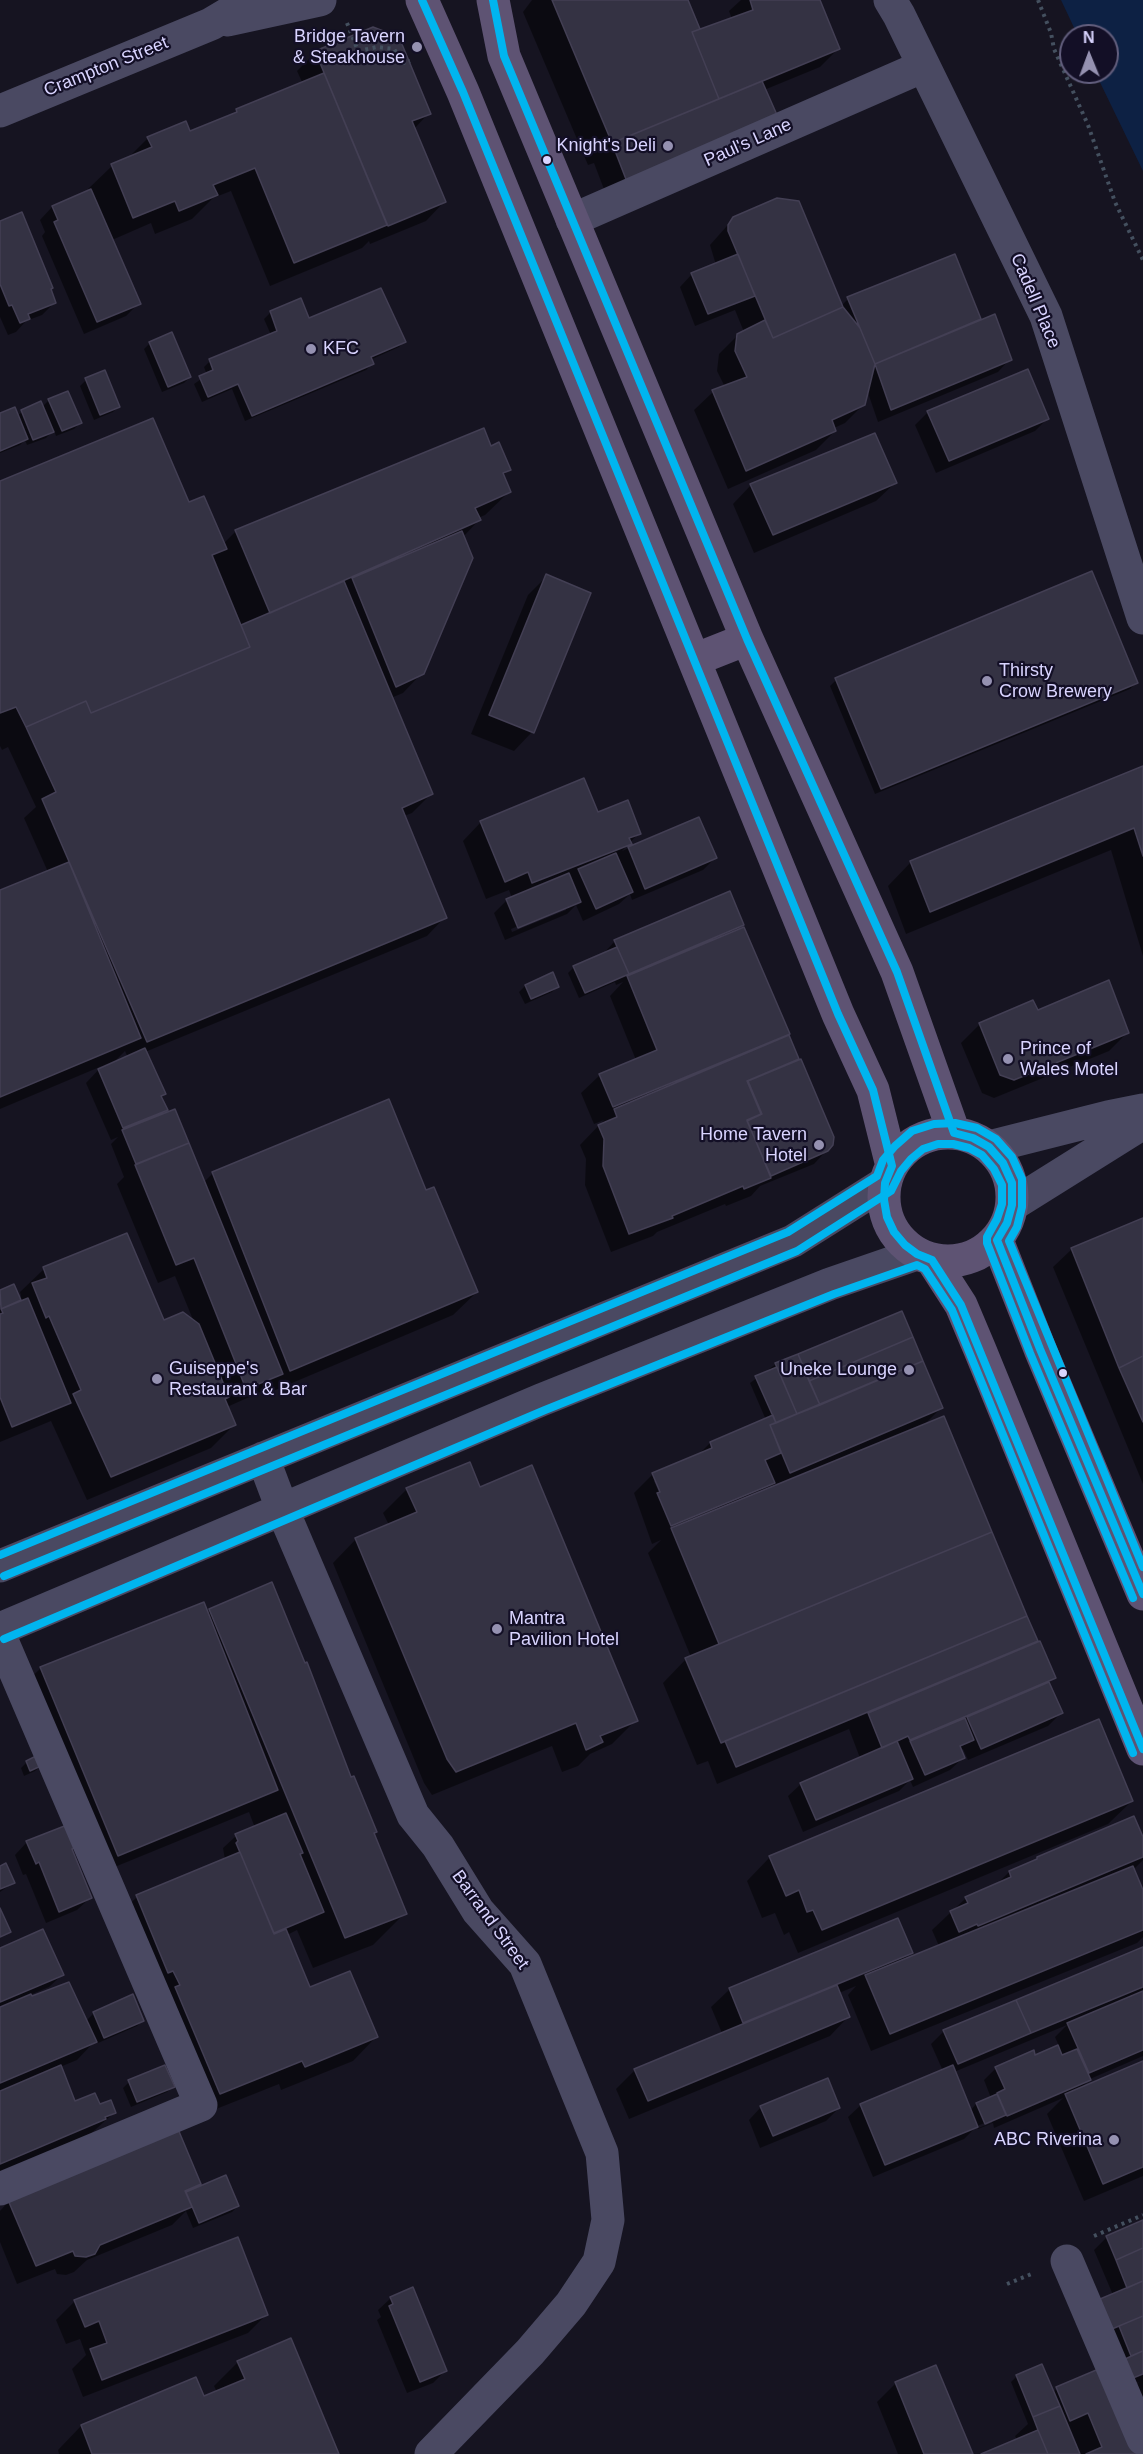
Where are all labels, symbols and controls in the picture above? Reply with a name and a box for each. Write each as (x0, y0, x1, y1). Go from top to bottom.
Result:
north arrow (1059, 24, 1119, 84)
place label: Bridge Tavern & Steakhouse (293, 26, 405, 68)
text: N (1083, 29, 1095, 46)
street label: Crampton Street (41, 32, 171, 102)
marker: Bridge Tavern & Steakhouse (410, 40, 424, 54)
street label: Paul's Lane (701, 114, 795, 172)
place label: Knight's Deli (557, 135, 656, 157)
marker: Knight's Deli (661, 139, 675, 153)
unlabelled marker (541, 154, 553, 166)
street label: Cadell Place (1005, 250, 1065, 352)
place label: KFC (323, 338, 359, 360)
marker: KFC (304, 342, 318, 356)
place label: Thirsty Crow Brewery (999, 660, 1112, 702)
marker: Thirsty Crow Brewery (980, 674, 994, 688)
place label: Prince of Wales Motel (1020, 1038, 1118, 1080)
marker: Prince of Wales Motel (1001, 1052, 1015, 1066)
place label: Home Tavern Hotel (700, 1124, 807, 1166)
marker: Home Tavern Hotel (812, 1138, 826, 1152)
place label: Guiseppe's Restaurant & Bar (169, 1358, 307, 1400)
place label: Uneke Lounge (780, 1359, 897, 1381)
marker: Uneke Lounge (902, 1363, 916, 1377)
unlabelled marker (1057, 1367, 1069, 1379)
marker: Guiseppe's Restaurant & Bar (150, 1372, 164, 1386)
place label: Mantra Pavilion Hotel (509, 1608, 619, 1650)
marker: Mantra Pavilion Hotel (490, 1622, 504, 1636)
street label: Barrand Street (447, 1866, 533, 1974)
place label: ABC Riverina (994, 2129, 1102, 2151)
marker: ABC Riverina (1107, 2133, 1121, 2147)

